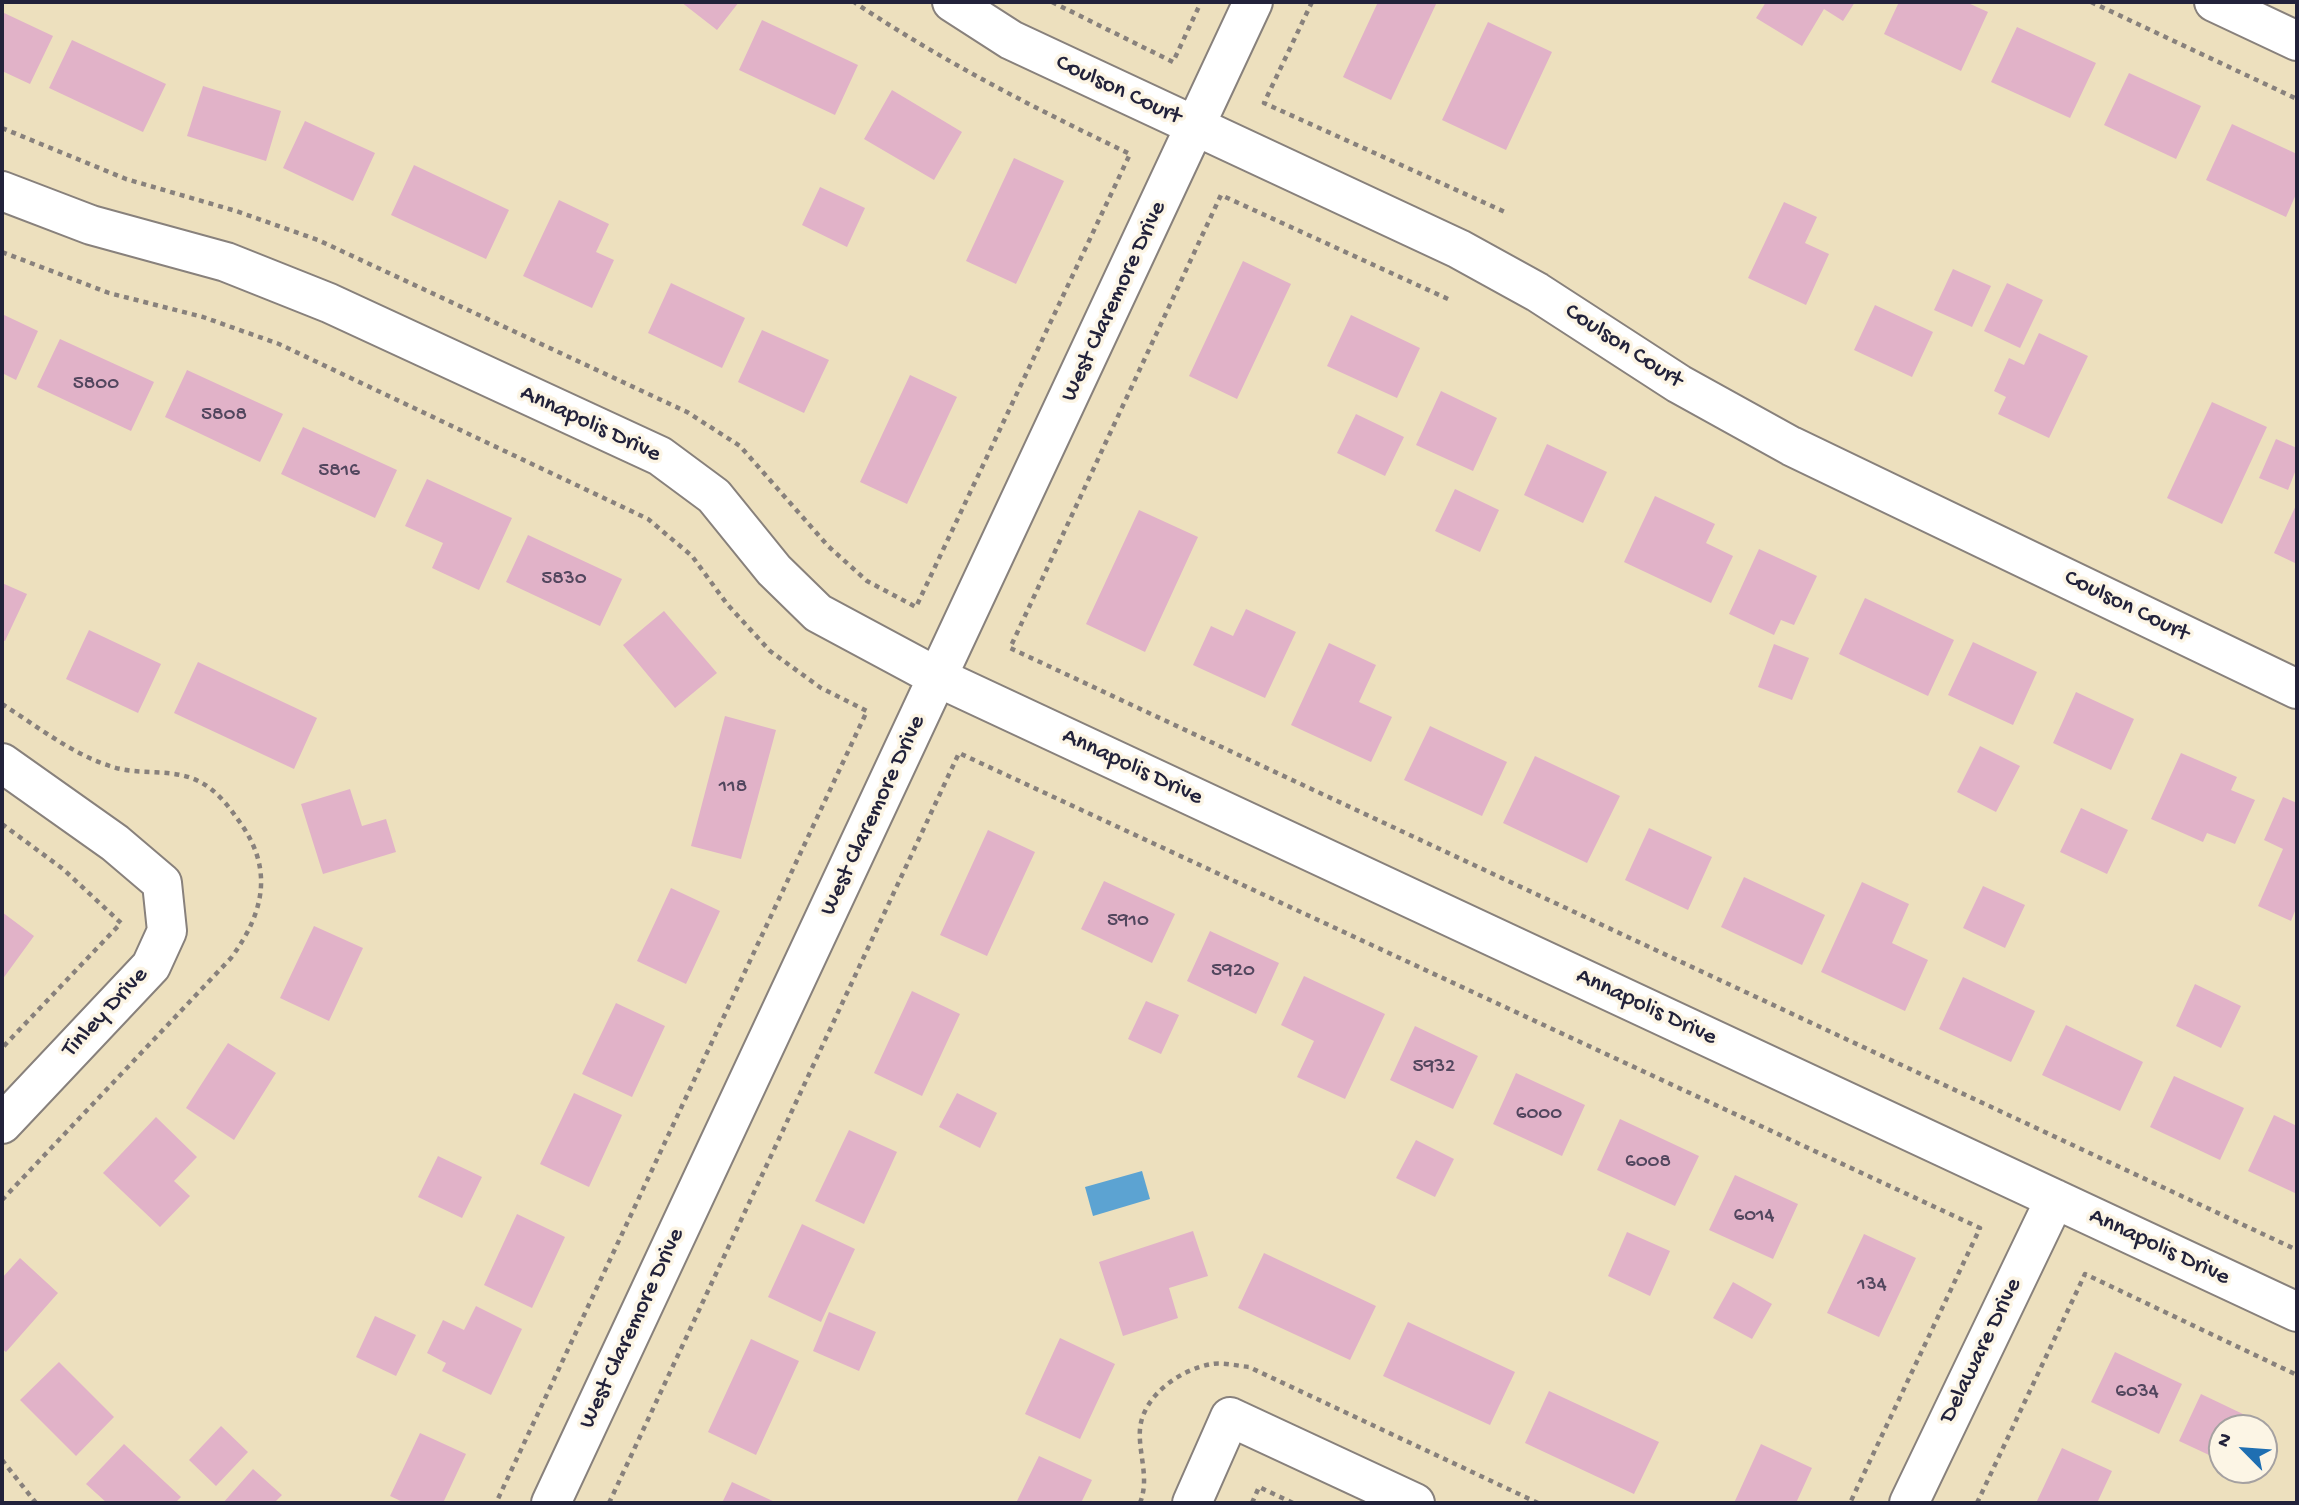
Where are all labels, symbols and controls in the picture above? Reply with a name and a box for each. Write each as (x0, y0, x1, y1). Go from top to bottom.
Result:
street label: Coulson Court (1051, 49, 1185, 133)
street label: West Claremore Drive (1056, 197, 1174, 407)
street label: Coulson Court (1558, 298, 1688, 396)
house number: 5800 (73, 372, 119, 398)
street label: Annapolis Drive (515, 380, 665, 470)
house number: 5808 (201, 403, 247, 429)
house number: 5816 (318, 459, 360, 485)
street label: Coulson Court (2059, 564, 2193, 650)
house number: 5830 (541, 567, 587, 593)
street label: West Claremore Drive (815, 711, 933, 921)
street label: Annapolis Drive (1057, 723, 1207, 813)
house number: 118 (719, 775, 747, 801)
house number: 5910 (1107, 909, 1149, 935)
house number: 5920 (1211, 959, 1255, 985)
street label: Tinley Drive (57, 962, 155, 1064)
street label: Annapolis Drive (1571, 963, 1721, 1053)
house number: 5932 (1413, 1055, 1455, 1081)
house number: 6000 (1516, 1102, 1562, 1128)
house number: 6008 (1625, 1150, 1671, 1176)
street label: Annapolis Drive (2084, 1203, 2234, 1293)
house number: 6014 (1734, 1204, 1774, 1230)
street label: West Claremore Drive (574, 1224, 692, 1434)
house number: 134 (1857, 1273, 1887, 1299)
street label: Delaware Drive (1935, 1274, 2029, 1428)
house number: 6034 (2115, 1380, 2159, 1406)
north arrow (2208, 1414, 2278, 1484)
text: N (2212, 1430, 2238, 1451)

